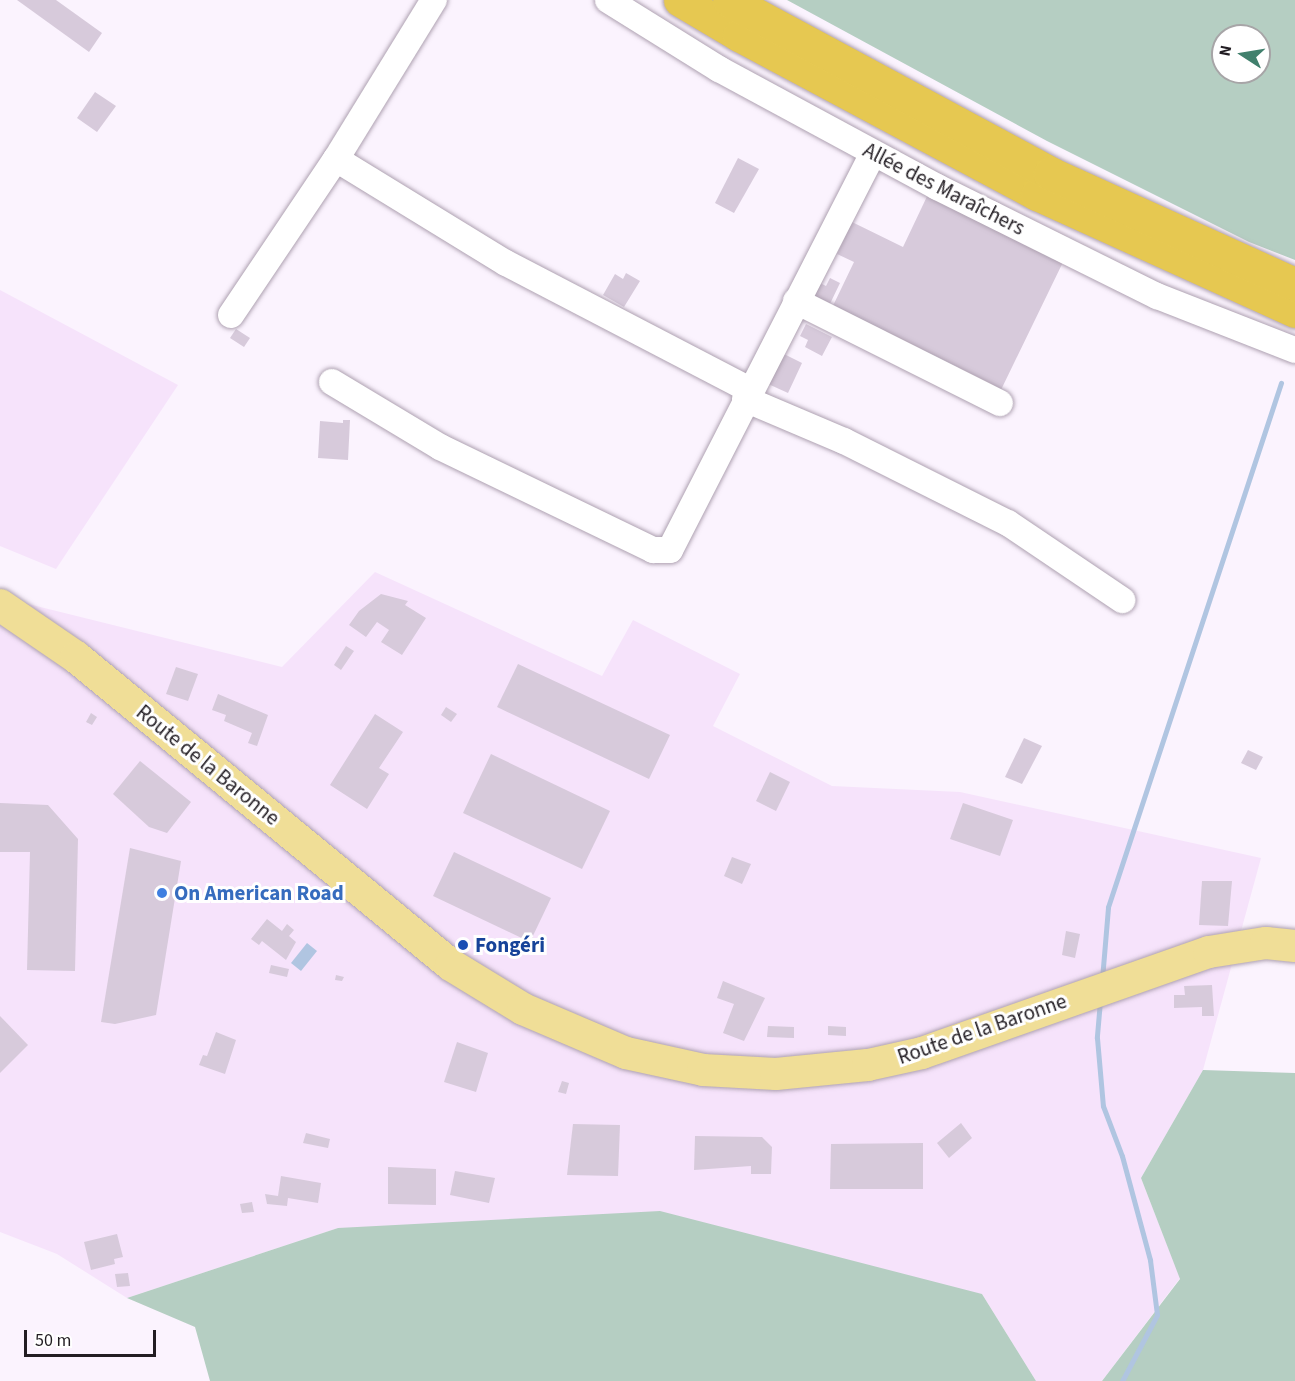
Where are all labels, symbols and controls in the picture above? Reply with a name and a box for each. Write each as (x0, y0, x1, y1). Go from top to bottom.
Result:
north arrow (1211, 24, 1271, 84)
text: N (1213, 43, 1237, 58)
street label: Allée des Maraîchers (859, 137, 1029, 241)
street label: Route de la Baronne (131, 699, 285, 831)
place label: On American Road (174, 880, 344, 906)
marker: On American Road (155, 886, 169, 900)
place label: Fongéri (475, 932, 545, 958)
marker: Fongéri (456, 938, 470, 952)
street label: Route de la Baronne (894, 988, 1070, 1070)
scale bar (27, 1318, 159, 1356)
text: 50 m (35, 1328, 71, 1353)

